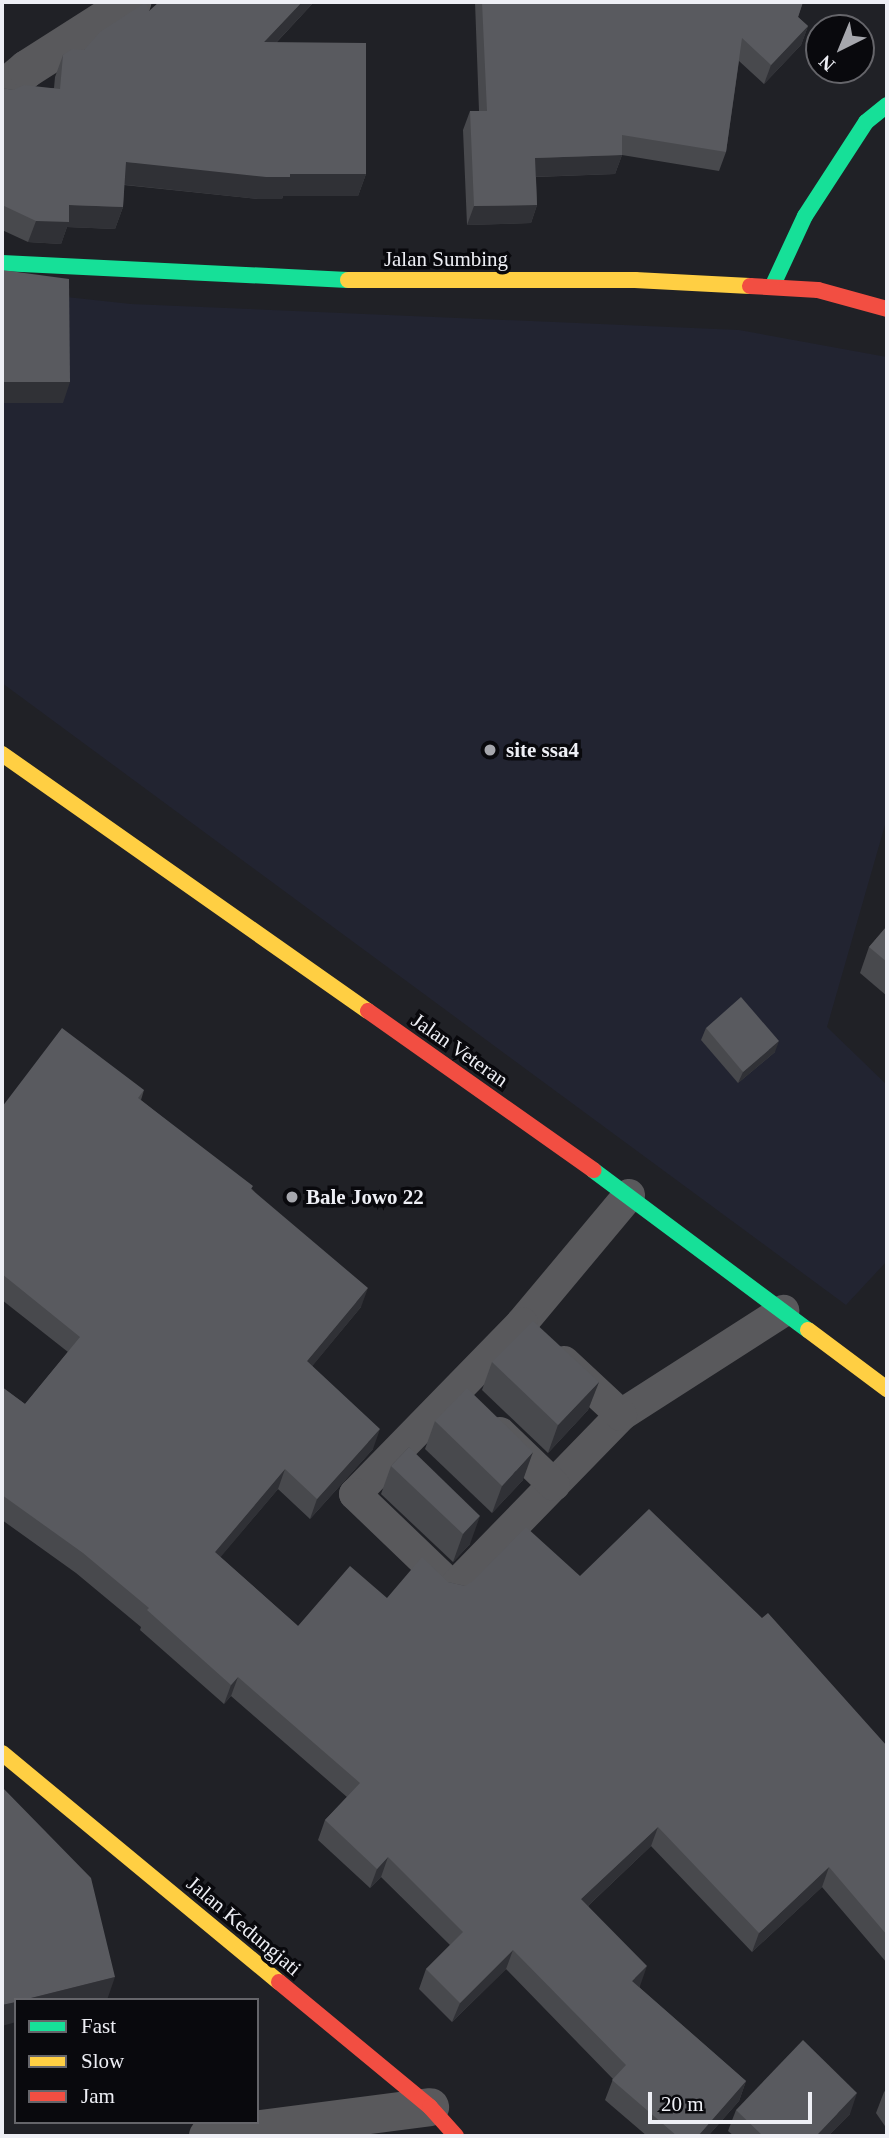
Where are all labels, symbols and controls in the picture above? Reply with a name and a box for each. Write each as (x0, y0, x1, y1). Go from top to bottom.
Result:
north arrow (805, 14, 875, 84)
text: N (815, 51, 839, 76)
street label: Jalan Sumbing (384, 246, 508, 272)
place label: site ssa4 (506, 737, 579, 763)
marker: site ssa4 (480, 740, 500, 760)
street label: Jalan Veteran (407, 1007, 513, 1093)
place label: Bale Jowo 22 (306, 1184, 424, 1210)
marker: Bale Jowo 22 (284, 1189, 300, 1205)
street label: Jalan Kedungjati (182, 1871, 306, 1981)
legend (14, 1998, 259, 2124)
text: Fast (81, 2014, 116, 2038)
text: Slow (81, 2049, 124, 2073)
scale bar (651, 2078, 816, 2122)
text: Jam (81, 2084, 115, 2108)
text: 20 m (661, 2092, 704, 2116)

